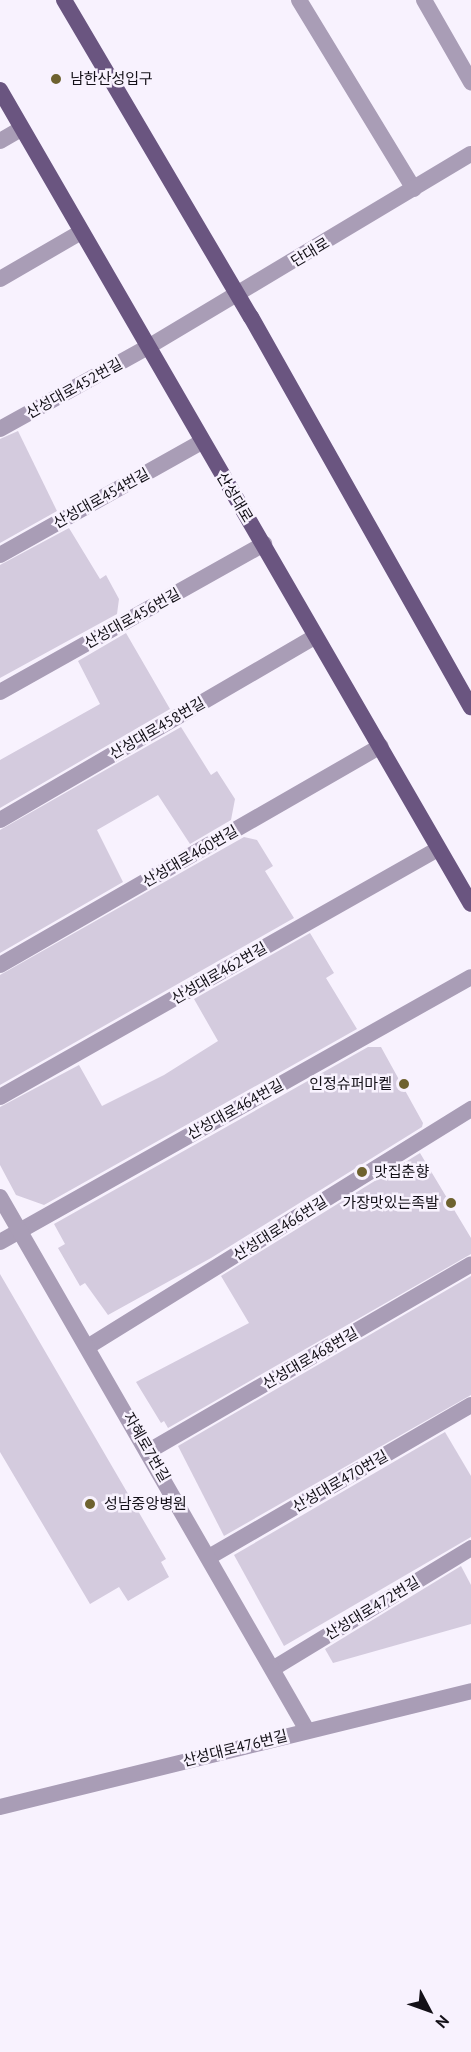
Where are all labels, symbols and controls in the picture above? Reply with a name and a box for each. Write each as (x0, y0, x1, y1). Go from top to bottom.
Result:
marker: 남한산성입구 (47, 70, 65, 88)
place label: 남한산성입구 (70, 70, 153, 88)
street label: 단대로 (288, 234, 332, 270)
street label: 산성대로452번길 (23, 354, 125, 422)
street label: 산성대로454번길 (50, 464, 152, 532)
street label: 산성대로 (213, 469, 257, 525)
street label: 산성대로456번길 (81, 584, 183, 652)
street label: 산성대로458번길 (106, 693, 208, 763)
street label: 산성대로460번길 (139, 821, 241, 891)
street label: 산성대로462번길 (168, 938, 270, 1008)
street label: 산성대로464번길 (184, 1075, 286, 1143)
place label: 인정슈퍼마켙 (309, 1075, 392, 1093)
marker: 인정슈퍼마켙 (397, 1077, 411, 1091)
place label: 맛집춘향 (374, 1163, 429, 1181)
marker: 맛집춘향 (355, 1165, 369, 1179)
street label: 산성대로466번길 (230, 1192, 330, 1264)
place label: 가장맛있는족발 (342, 1194, 439, 1212)
marker: 가장맛있는족발 (444, 1196, 458, 1210)
street label: 산성대로468번길 (259, 1323, 361, 1393)
street label: 자혜로7번길 (120, 1409, 174, 1485)
street label: 산성대로470번길 (289, 1446, 391, 1516)
marker: 성남중앙병원 (81, 1495, 99, 1513)
place label: 성남중앙병원 (104, 1495, 187, 1513)
street label: 산성대로472번길 (321, 1573, 423, 1643)
street label: 산성대로476번길 (181, 1726, 289, 1770)
north arrow (399, 1980, 459, 2040)
text: N (432, 2011, 454, 2032)

